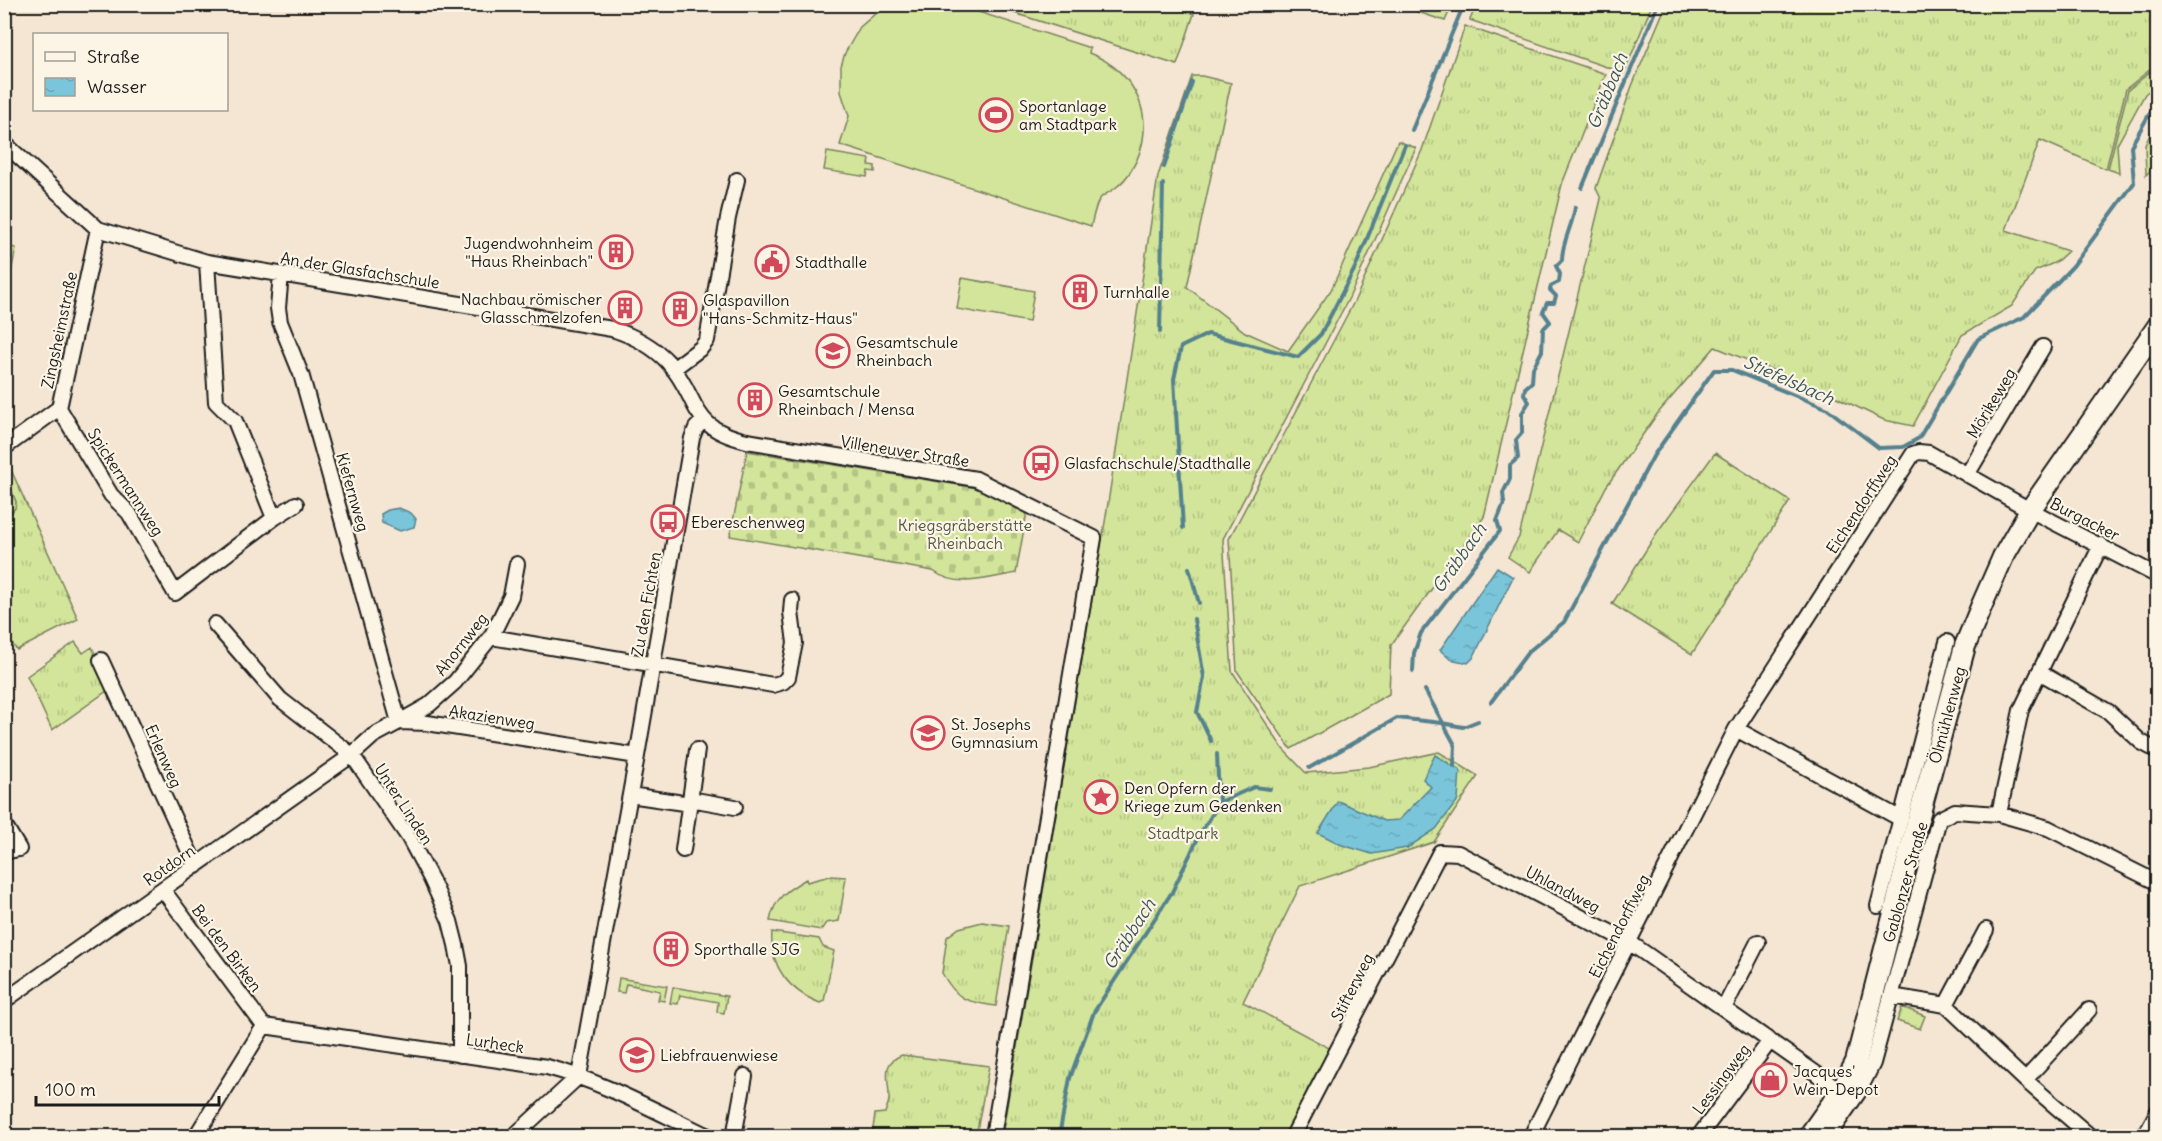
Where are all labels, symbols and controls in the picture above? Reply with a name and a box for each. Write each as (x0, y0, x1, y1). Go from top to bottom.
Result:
legend (33, 33, 228, 111)
text: Straße (87, 45, 140, 68)
water label: Gräbbach (1581, 49, 1633, 132)
text: Wasser (87, 75, 147, 98)
place label: Sportanlage am Stadtpark (1019, 96, 1117, 134)
sports icon: Sportanlage am Stadtpark (978, 97, 1014, 133)
place label: Jugendwohnheim "Haus Rheinbach" (464, 233, 593, 271)
building icon: Jugendwohnheim "Haus Rheinbach" (598, 234, 634, 270)
public building icon: Stadthalle (754, 244, 790, 280)
street label: An der Glasfachschule (279, 248, 441, 292)
place label: Stadthalle (795, 252, 867, 272)
street label: Zingsheimstraße (37, 270, 81, 390)
building icon: Turnhalle (1062, 274, 1098, 310)
place label: Turnhalle (1103, 282, 1170, 302)
place label: Nachbau römischer Glasschmelzofen (461, 289, 602, 327)
building icon: Nachbau römischer Glasschmelzofen (607, 290, 643, 326)
place label: Glaspavillon "Hans-Schmitz-Haus" (703, 290, 858, 328)
building icon: Glaspavillon "Hans-Schmitz-Haus" (662, 291, 698, 327)
place label: Gesamtschule Rheinbach (856, 332, 958, 370)
school or university icon: Gesamtschule Rheinbach (815, 333, 851, 369)
water label: Stiefelsbach (1740, 350, 1838, 410)
street label: Mörikeweg (1962, 364, 2020, 442)
place label: Gesamtschule Rheinbach / Mensa (778, 381, 915, 419)
building icon: Gesamtschule Rheinbach / Mensa (737, 382, 773, 418)
street label: Spickermannweg (84, 424, 168, 540)
street label: Villeneuver Straße (839, 431, 971, 471)
bus stop icon: Glasfachschule/Stadthalle (1023, 445, 1059, 481)
street label: Kiefernweg (332, 450, 374, 534)
street label: Eichendorffweg (1822, 451, 1900, 557)
place label: Glasfachschule/Stadthalle (1064, 453, 1251, 473)
street label: Burgacker (2047, 493, 2124, 545)
bus stop icon: Ebereschenweg (650, 504, 686, 540)
place label: Ebereschenweg (691, 512, 805, 532)
park label: Kriegsgräberstätte Rheinbach (898, 515, 1032, 553)
water label: Gräbbach (1427, 518, 1492, 597)
street label: Zu den Fichten (627, 550, 665, 658)
street label: Ahornweg (430, 609, 492, 679)
street label: Ölmühlenweg (1924, 664, 1970, 766)
street label: Akazienweg (448, 700, 536, 734)
place label: St. Josephs Gymnasium (951, 714, 1038, 752)
school or university icon: St. Josephs Gymnasium (910, 715, 946, 751)
street label: Erlenweg (141, 721, 187, 791)
street label: Unter Linden (370, 760, 438, 848)
place label: Den Opfern der Kriege zum Gedenken (1124, 778, 1282, 816)
place icon: Den Opfern der Kriege zum Gedenken (1083, 779, 1119, 815)
street label: Gablonzer Straße (1878, 819, 1932, 945)
park label: Stadtpark (1148, 823, 1218, 843)
street label: Rotdorn (139, 840, 199, 890)
street label: Uhlandweg (1522, 861, 1604, 917)
street label: Eichendorffweg (1584, 871, 1654, 981)
water label: Gräbbach (1098, 894, 1161, 974)
street label: Bei den Birken (188, 900, 266, 996)
building icon: Sporthalle SJG (653, 931, 689, 967)
place label: Sporthalle SJG (694, 939, 800, 959)
street label: Stifterweg (1326, 950, 1378, 1024)
street label: Lurheck (465, 1029, 525, 1057)
school or university icon: Liebfrauenwiese (619, 1037, 655, 1073)
street label: Lessingweg (1688, 1040, 1754, 1118)
place label: Liebfrauenwiese (660, 1045, 778, 1065)
place label: Jacques' Wein-Depot (1793, 1061, 1879, 1099)
shop icon: Jacques' Wein-Depot (1752, 1062, 1788, 1098)
scale bar (36, 1069, 219, 1107)
text: 100 m (45, 1078, 96, 1101)

